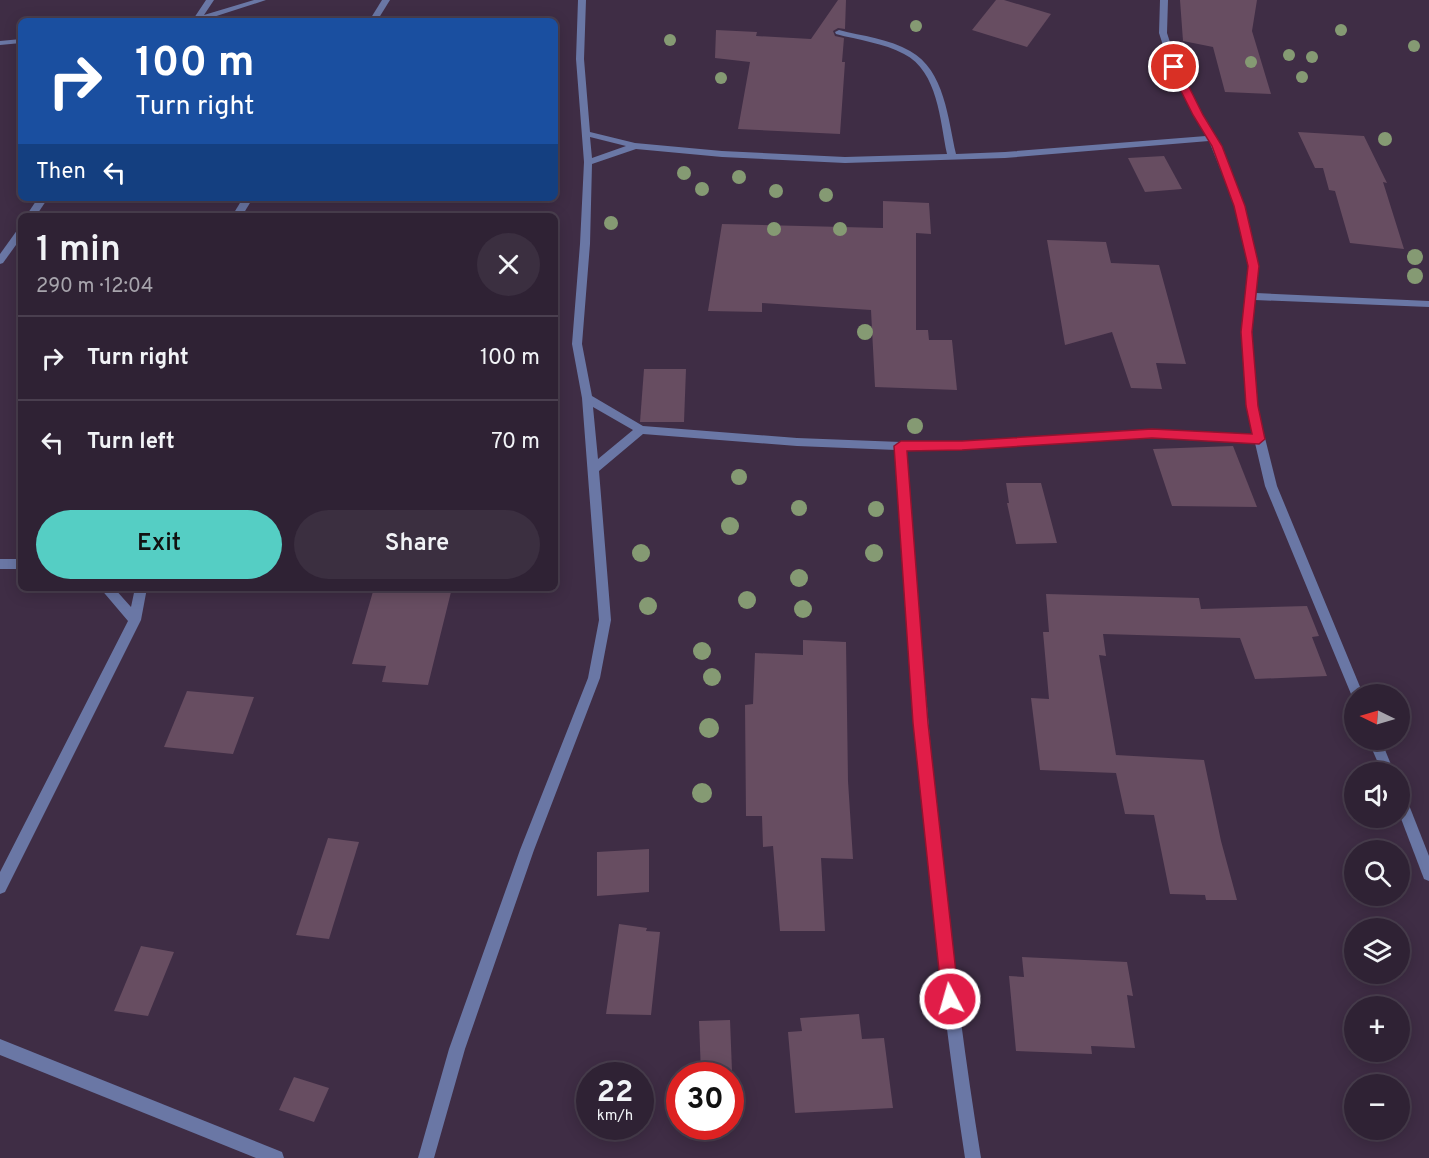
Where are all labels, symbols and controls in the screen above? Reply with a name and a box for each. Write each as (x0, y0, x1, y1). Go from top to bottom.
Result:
text: 100 m (135, 38, 254, 91)
pin (1148, 41, 1199, 92)
icon: right (36, 42, 114, 120)
icon: arrive (1157, 50, 1190, 83)
text: Turn right (135, 90, 254, 124)
icon: left (98, 156, 131, 189)
text: Then (36, 159, 86, 186)
text: 1 min (36, 228, 121, 274)
button: close (477, 233, 540, 296)
text: 290 m · 12:04 (36, 274, 153, 300)
icon: right (36, 342, 69, 375)
text: Turn right (87, 345, 189, 372)
text: 100 m (480, 345, 540, 372)
icon: left (36, 426, 69, 459)
text: Turn left (87, 429, 175, 456)
text: 70 m (491, 429, 540, 456)
button: Exit (36, 510, 282, 579)
button: Share (294, 510, 540, 579)
north arrow (1344, 684, 1410, 750)
map controls (1344, 684, 1410, 1140)
button: sound (1344, 762, 1410, 828)
button: search (1344, 840, 1410, 906)
button: layers (1344, 918, 1410, 984)
position arrow (918, 967, 982, 1031)
button: + (1344, 996, 1410, 1062)
speed limit sign: 30 (666, 1062, 744, 1140)
button: − (1344, 1074, 1410, 1140)
text: 22 (597, 1075, 633, 1112)
text: km/h (597, 1107, 633, 1126)

